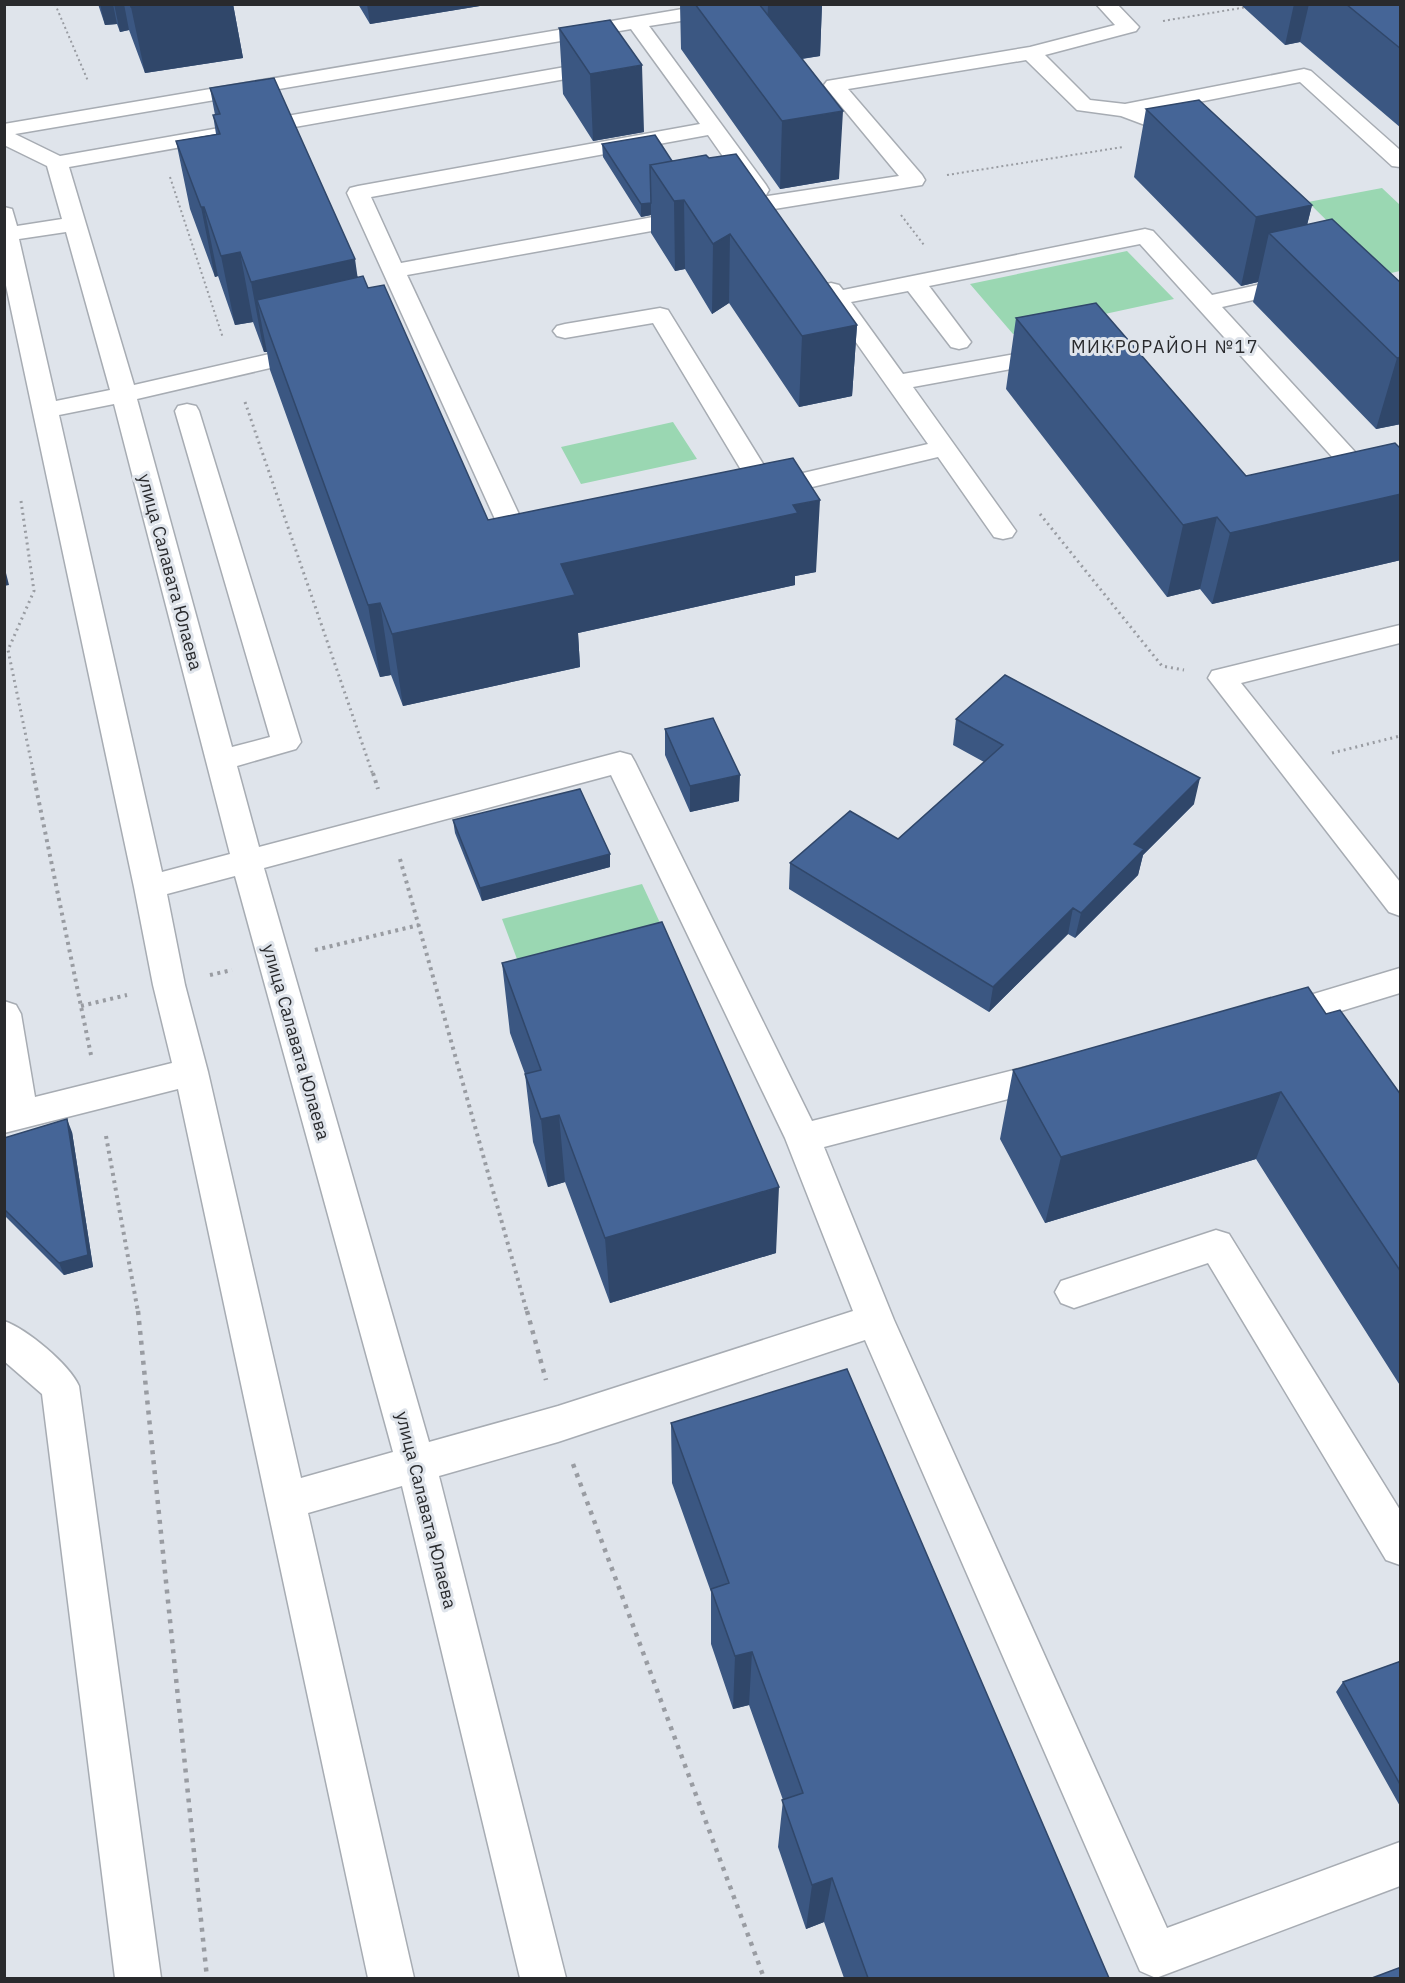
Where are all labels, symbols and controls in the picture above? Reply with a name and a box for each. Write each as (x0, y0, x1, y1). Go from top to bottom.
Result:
district label: МИКРОРАЙОН №17 (1071, 335, 1259, 358)
street label: улица Салавата Юлаева (133, 471, 208, 673)
street label: улица Салавата Юлаева (258, 941, 336, 1143)
street label: улица Салавата Юлаева (391, 1409, 462, 1611)

